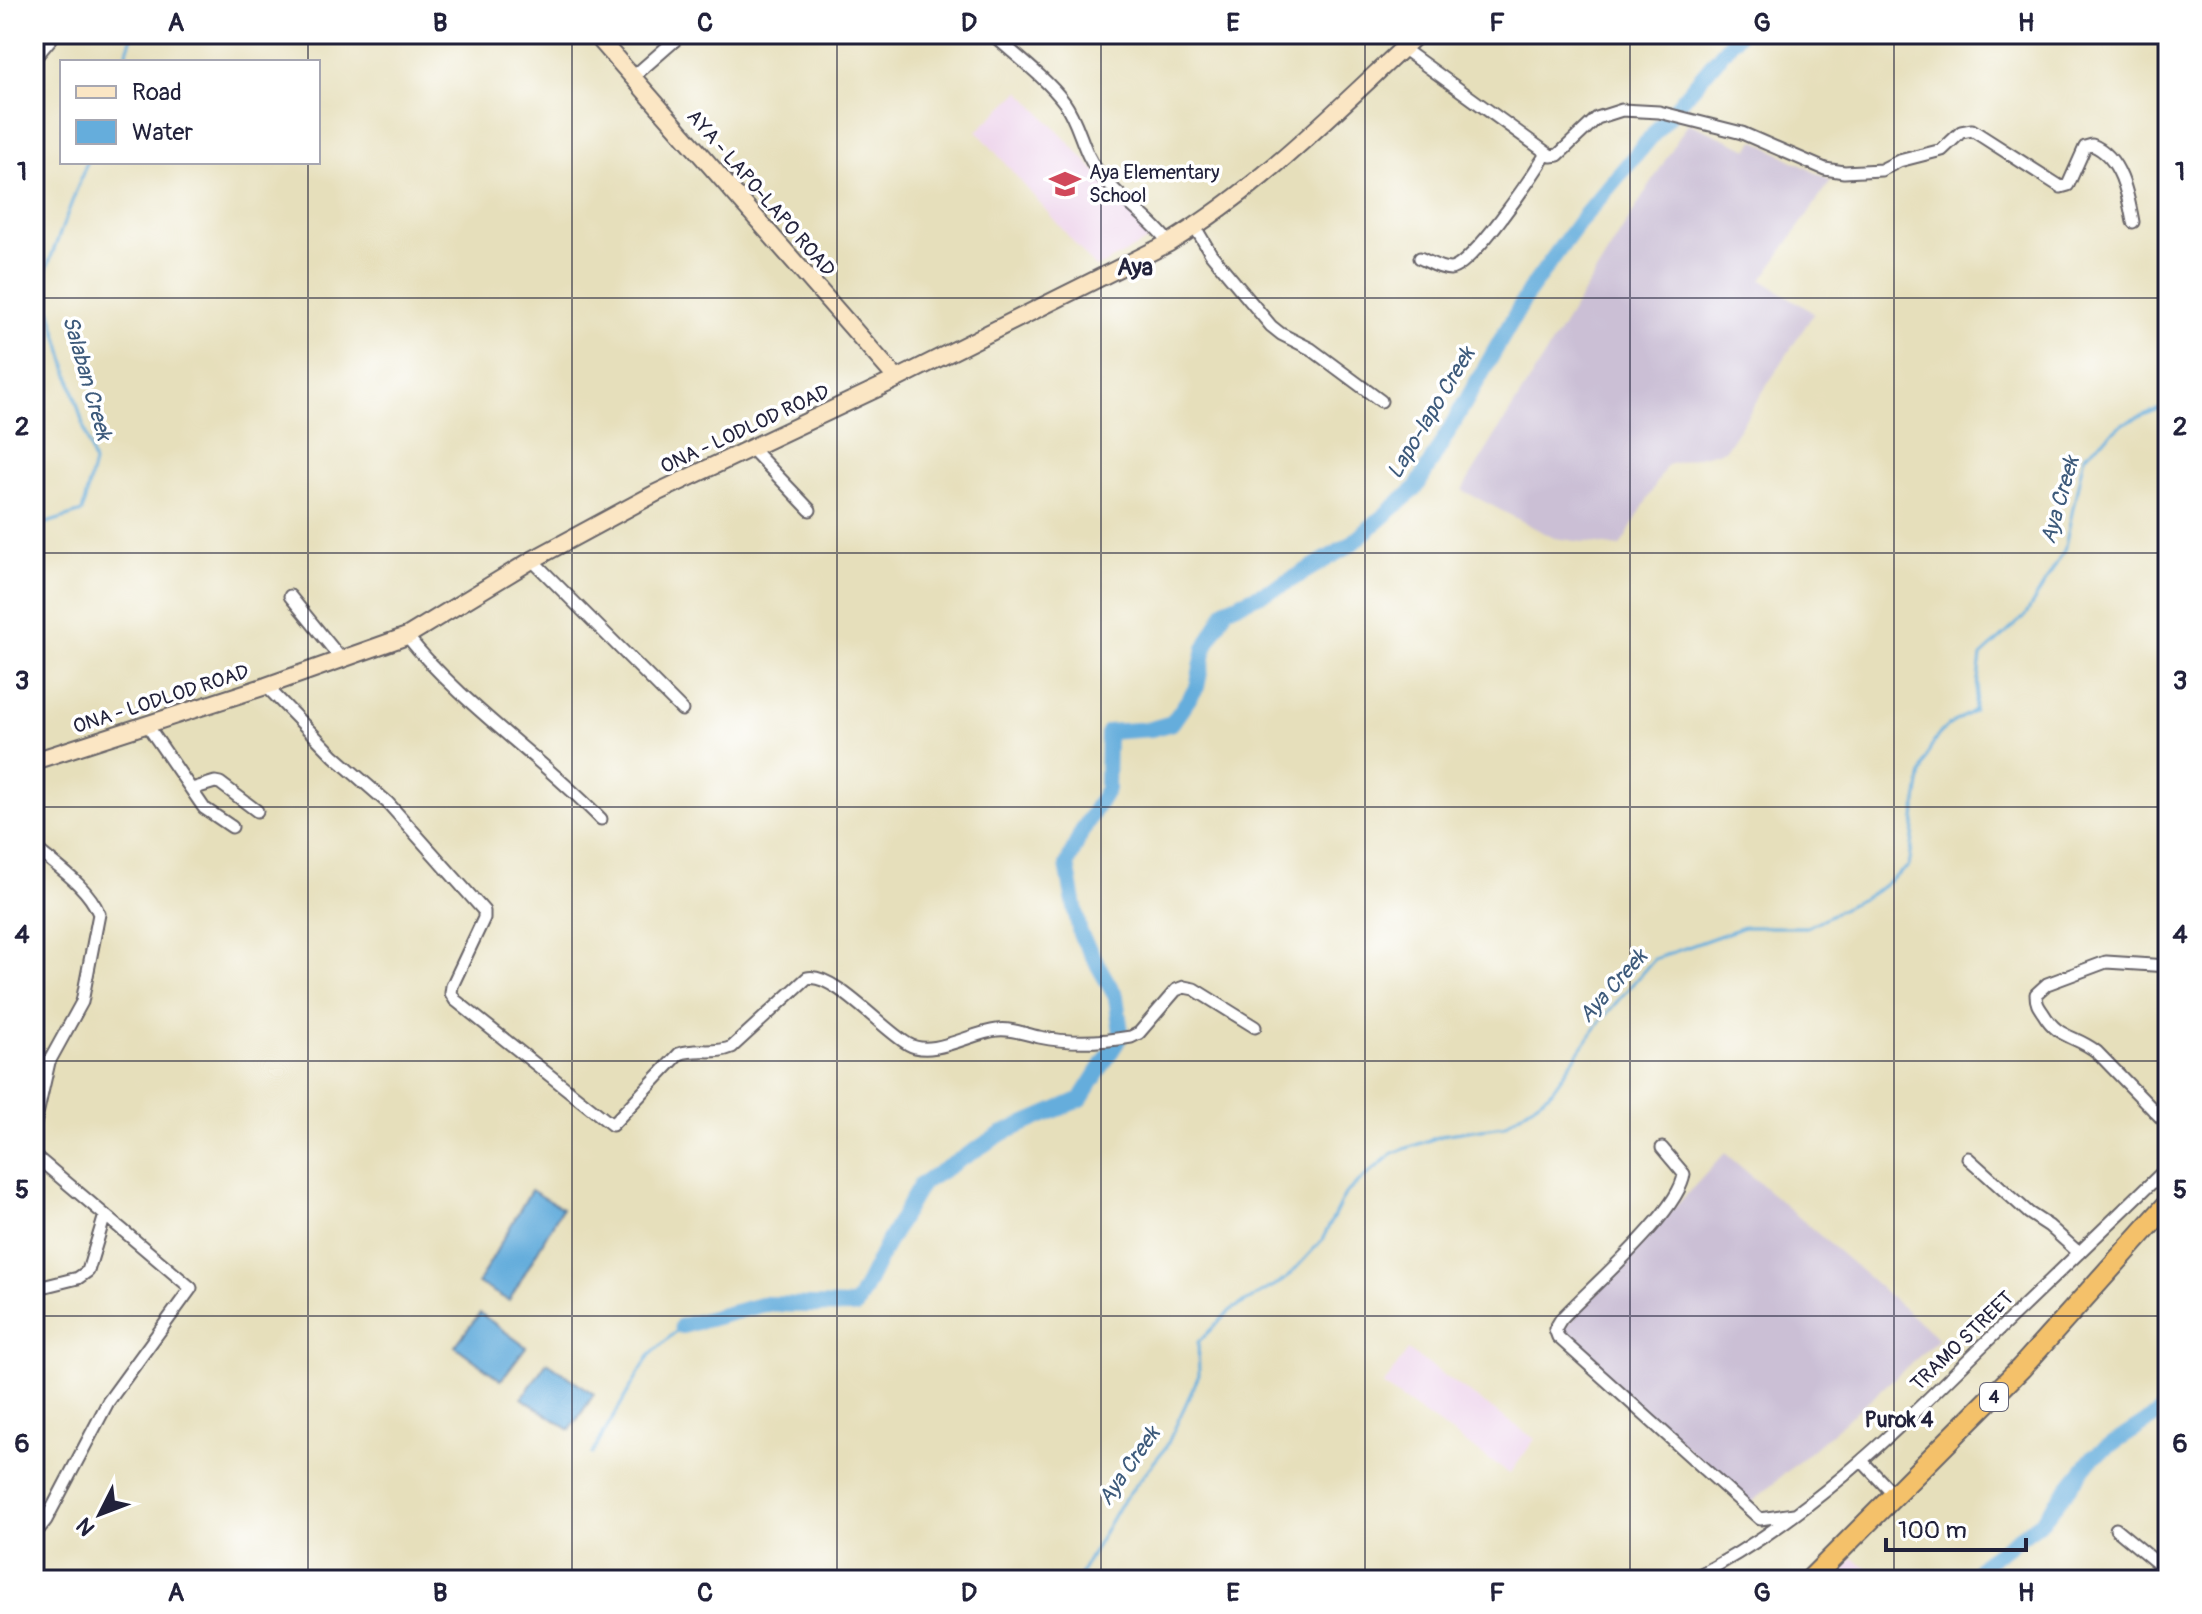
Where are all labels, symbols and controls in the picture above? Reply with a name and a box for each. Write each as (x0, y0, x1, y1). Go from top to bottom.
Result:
text: A (168, 7, 185, 39)
text: B (433, 7, 447, 39)
text: C (697, 7, 713, 39)
text: D (961, 7, 977, 39)
text: E (1226, 7, 1240, 39)
text: F (1489, 7, 1505, 39)
text: G (1753, 7, 1771, 39)
text: H (2018, 7, 2034, 39)
legend (60, 60, 320, 164)
text: Road (132, 78, 182, 107)
street label: AYA - LAPO-LAPO ROAD (682, 104, 840, 282)
text: Water (132, 118, 193, 147)
text: 1 (17, 156, 27, 188)
text: 1 (2175, 156, 2185, 188)
place label: Aya Elementary School (1089, 160, 1220, 208)
school or university icon: Aya Elementary School (1048, 167, 1082, 201)
district label: Aya (1117, 253, 1153, 282)
water label: Salaban Creek (56, 313, 119, 445)
water label: Lapo-lapo Creek (1381, 341, 1482, 484)
street label: ONA - LODLOD ROAD (657, 379, 833, 479)
text: 2 (15, 411, 29, 443)
text: 2 (2173, 411, 2187, 443)
water label: Aya Creek (2034, 451, 2086, 547)
street label: ONA - LODLOD ROAD (70, 659, 252, 739)
text: 3 (15, 665, 29, 697)
text: 3 (2173, 665, 2187, 697)
text: 4 (14, 919, 30, 951)
text: 4 (2172, 919, 2188, 951)
water label: Aya Creek (1573, 942, 1655, 1029)
text: 5 (15, 1174, 29, 1206)
text: 5 (2173, 1174, 2187, 1206)
street label: TRAMO STREET (1905, 1286, 2019, 1396)
road number: 4 (1980, 1383, 2008, 1411)
district label: Purok 4 (1864, 1406, 1934, 1434)
water label: Aya Creek (1092, 1420, 1167, 1511)
text: 6 (14, 1428, 30, 1460)
text: 6 (2172, 1428, 2188, 1460)
north arrow (60, 1474, 140, 1554)
scale bar (1886, 1502, 2026, 1552)
text: N (70, 1512, 101, 1542)
text: 100 m (1898, 1516, 1967, 1545)
text: A (168, 1577, 185, 1609)
text: B (433, 1577, 447, 1609)
text: C (697, 1577, 713, 1609)
text: D (961, 1577, 977, 1609)
text: E (1226, 1577, 1240, 1609)
text: F (1489, 1577, 1505, 1609)
text: G (1753, 1577, 1771, 1609)
text: H (2018, 1577, 2034, 1609)

